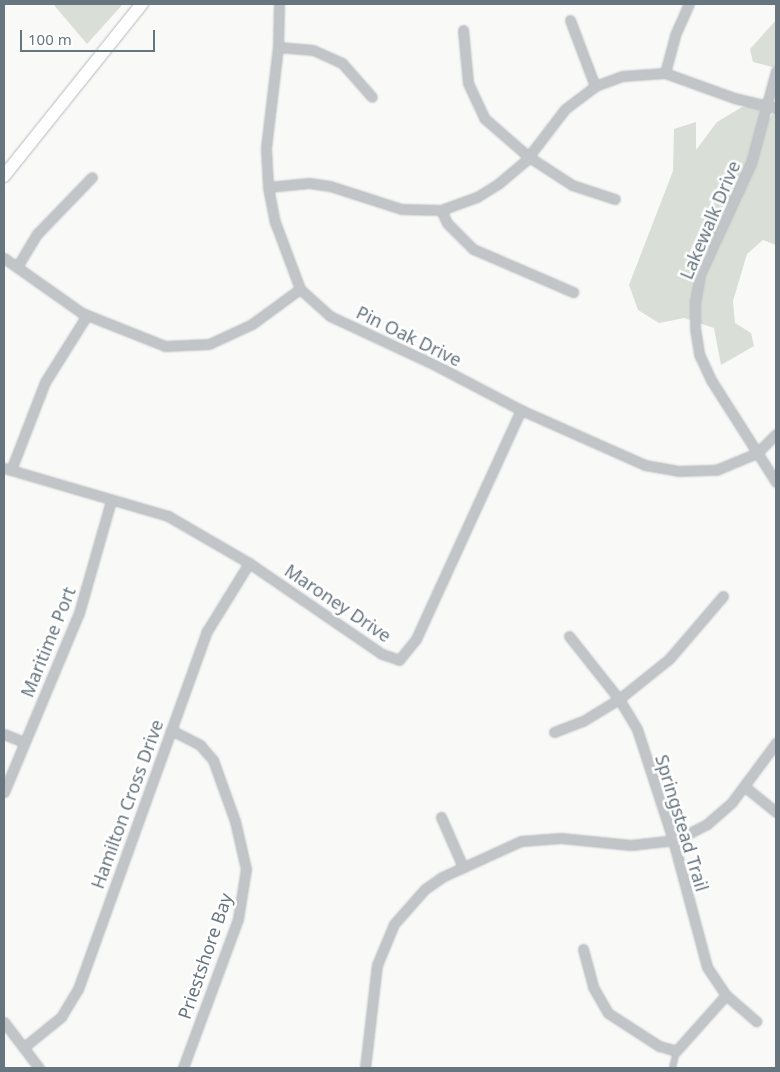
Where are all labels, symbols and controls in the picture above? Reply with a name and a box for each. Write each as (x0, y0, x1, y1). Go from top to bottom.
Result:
scale bar (22, 20, 158, 52)
text: 100 m (28, 29, 72, 49)
street label: Lakewalk Drive (675, 157, 745, 283)
street label: Pin Oak Drive (353, 301, 465, 371)
street label: Maroney Drive (281, 559, 395, 647)
street label: Maritime Port (16, 584, 80, 700)
street label: Hamilton Cross Drive (86, 716, 168, 892)
street label: Springstead Trail (651, 752, 713, 894)
street label: Priestshore Bay (173, 890, 237, 1022)

